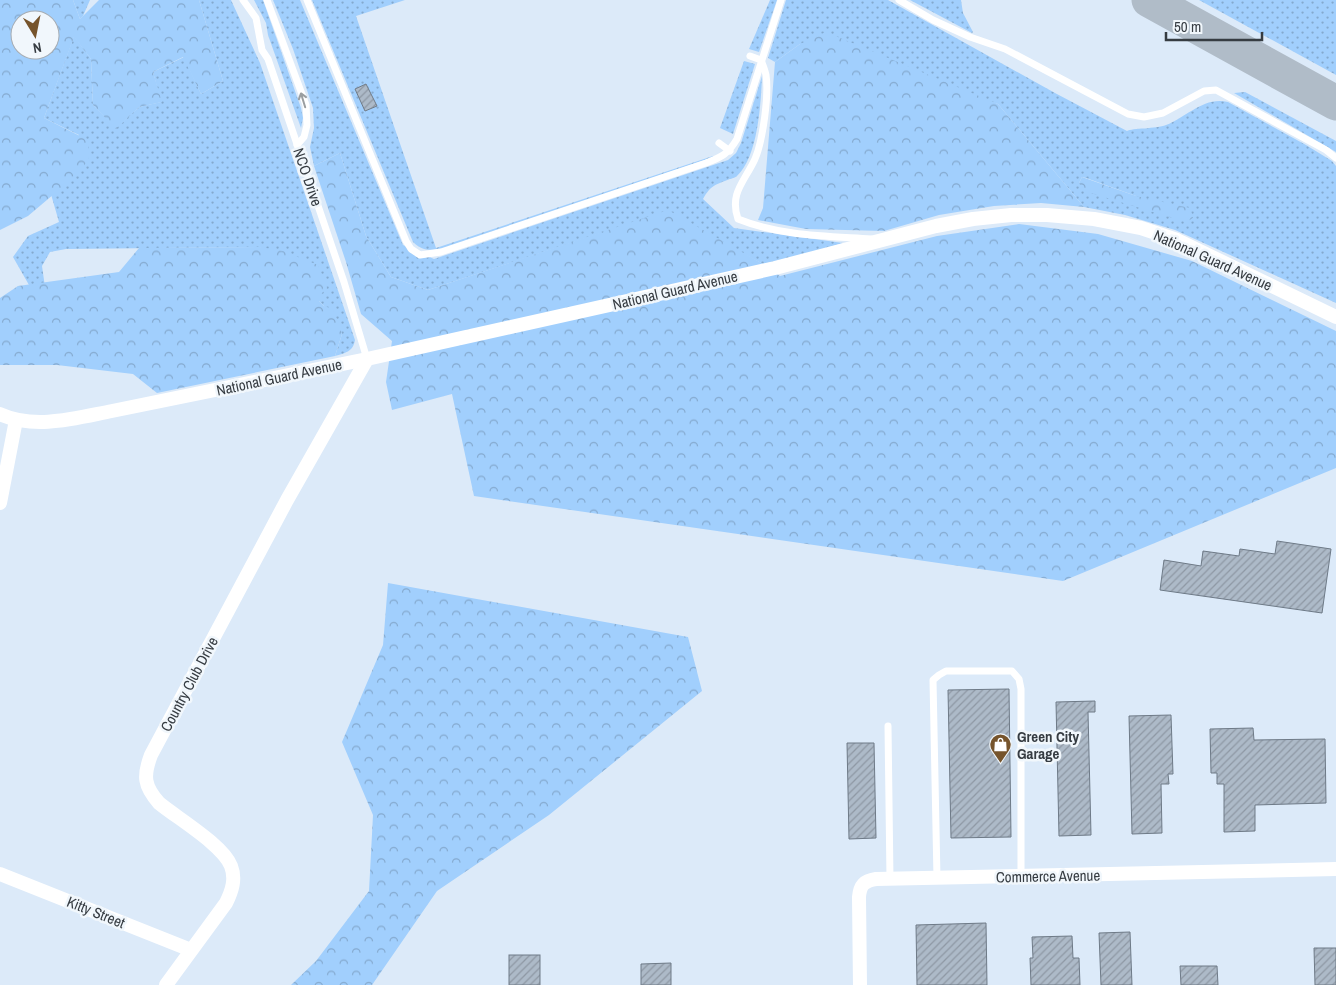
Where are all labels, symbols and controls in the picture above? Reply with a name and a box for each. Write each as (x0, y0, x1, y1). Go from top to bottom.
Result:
north arrow (10, 10, 60, 60)
scale bar (1166, 10, 1262, 42)
text: 50 m (1174, 16, 1201, 37)
text: N (32, 38, 43, 57)
one-way arrow (298, 92, 308, 108)
street label: NCO Drive (288, 145, 328, 209)
street label: National Guard Avenue (1150, 224, 1276, 296)
street label: National Guard Avenue (610, 265, 740, 315)
street label: National Guard Avenue (214, 353, 344, 401)
street label: Country Club Drive (155, 633, 223, 735)
place label: Green City Garage (1017, 726, 1079, 764)
shop icon: Green City Garage (989, 733, 1013, 764)
street label: Commerce Avenue (996, 865, 1101, 887)
street label: Kitty Street (64, 891, 129, 933)

